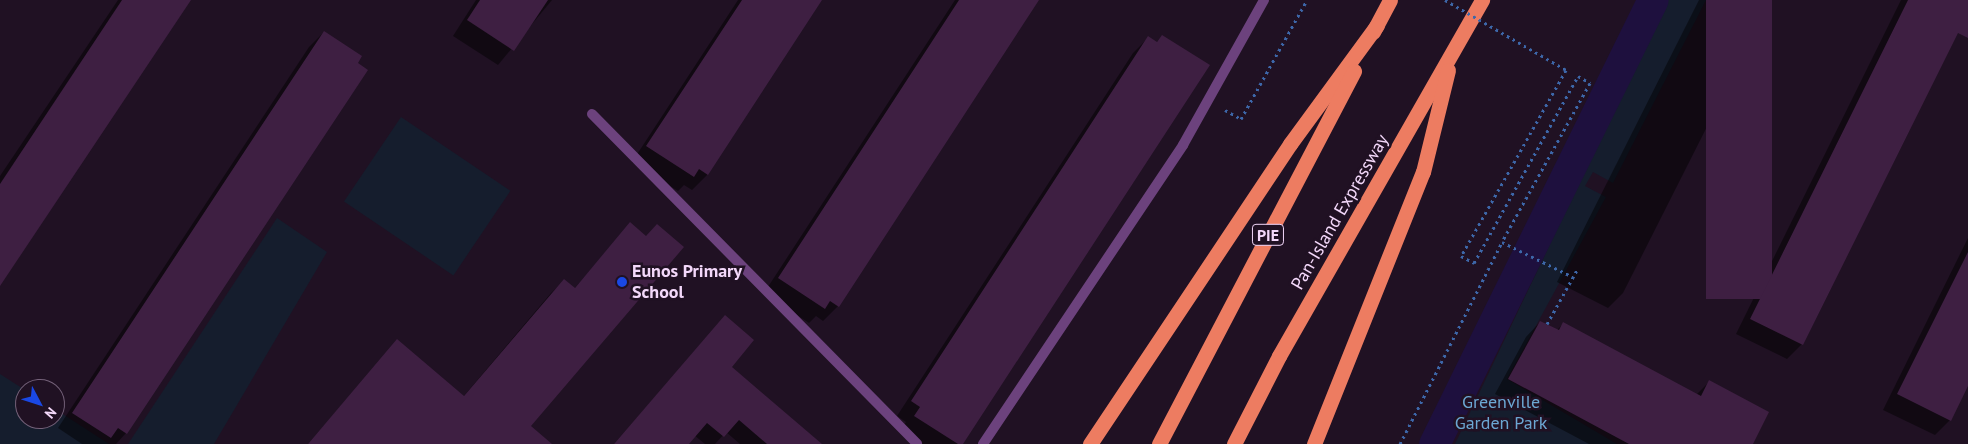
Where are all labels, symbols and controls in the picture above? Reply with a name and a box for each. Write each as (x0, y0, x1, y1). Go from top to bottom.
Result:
street label: Pan-Island Expressway (1287, 131, 1393, 293)
road number: PIE (1252, 222, 1284, 248)
place label: Eunos Primary School (632, 261, 742, 304)
marker: Eunos Primary School (616, 276, 628, 288)
north arrow (15, 379, 65, 429)
park label: Greenville Garden Park (1455, 392, 1547, 434)
text: N (41, 404, 61, 422)

